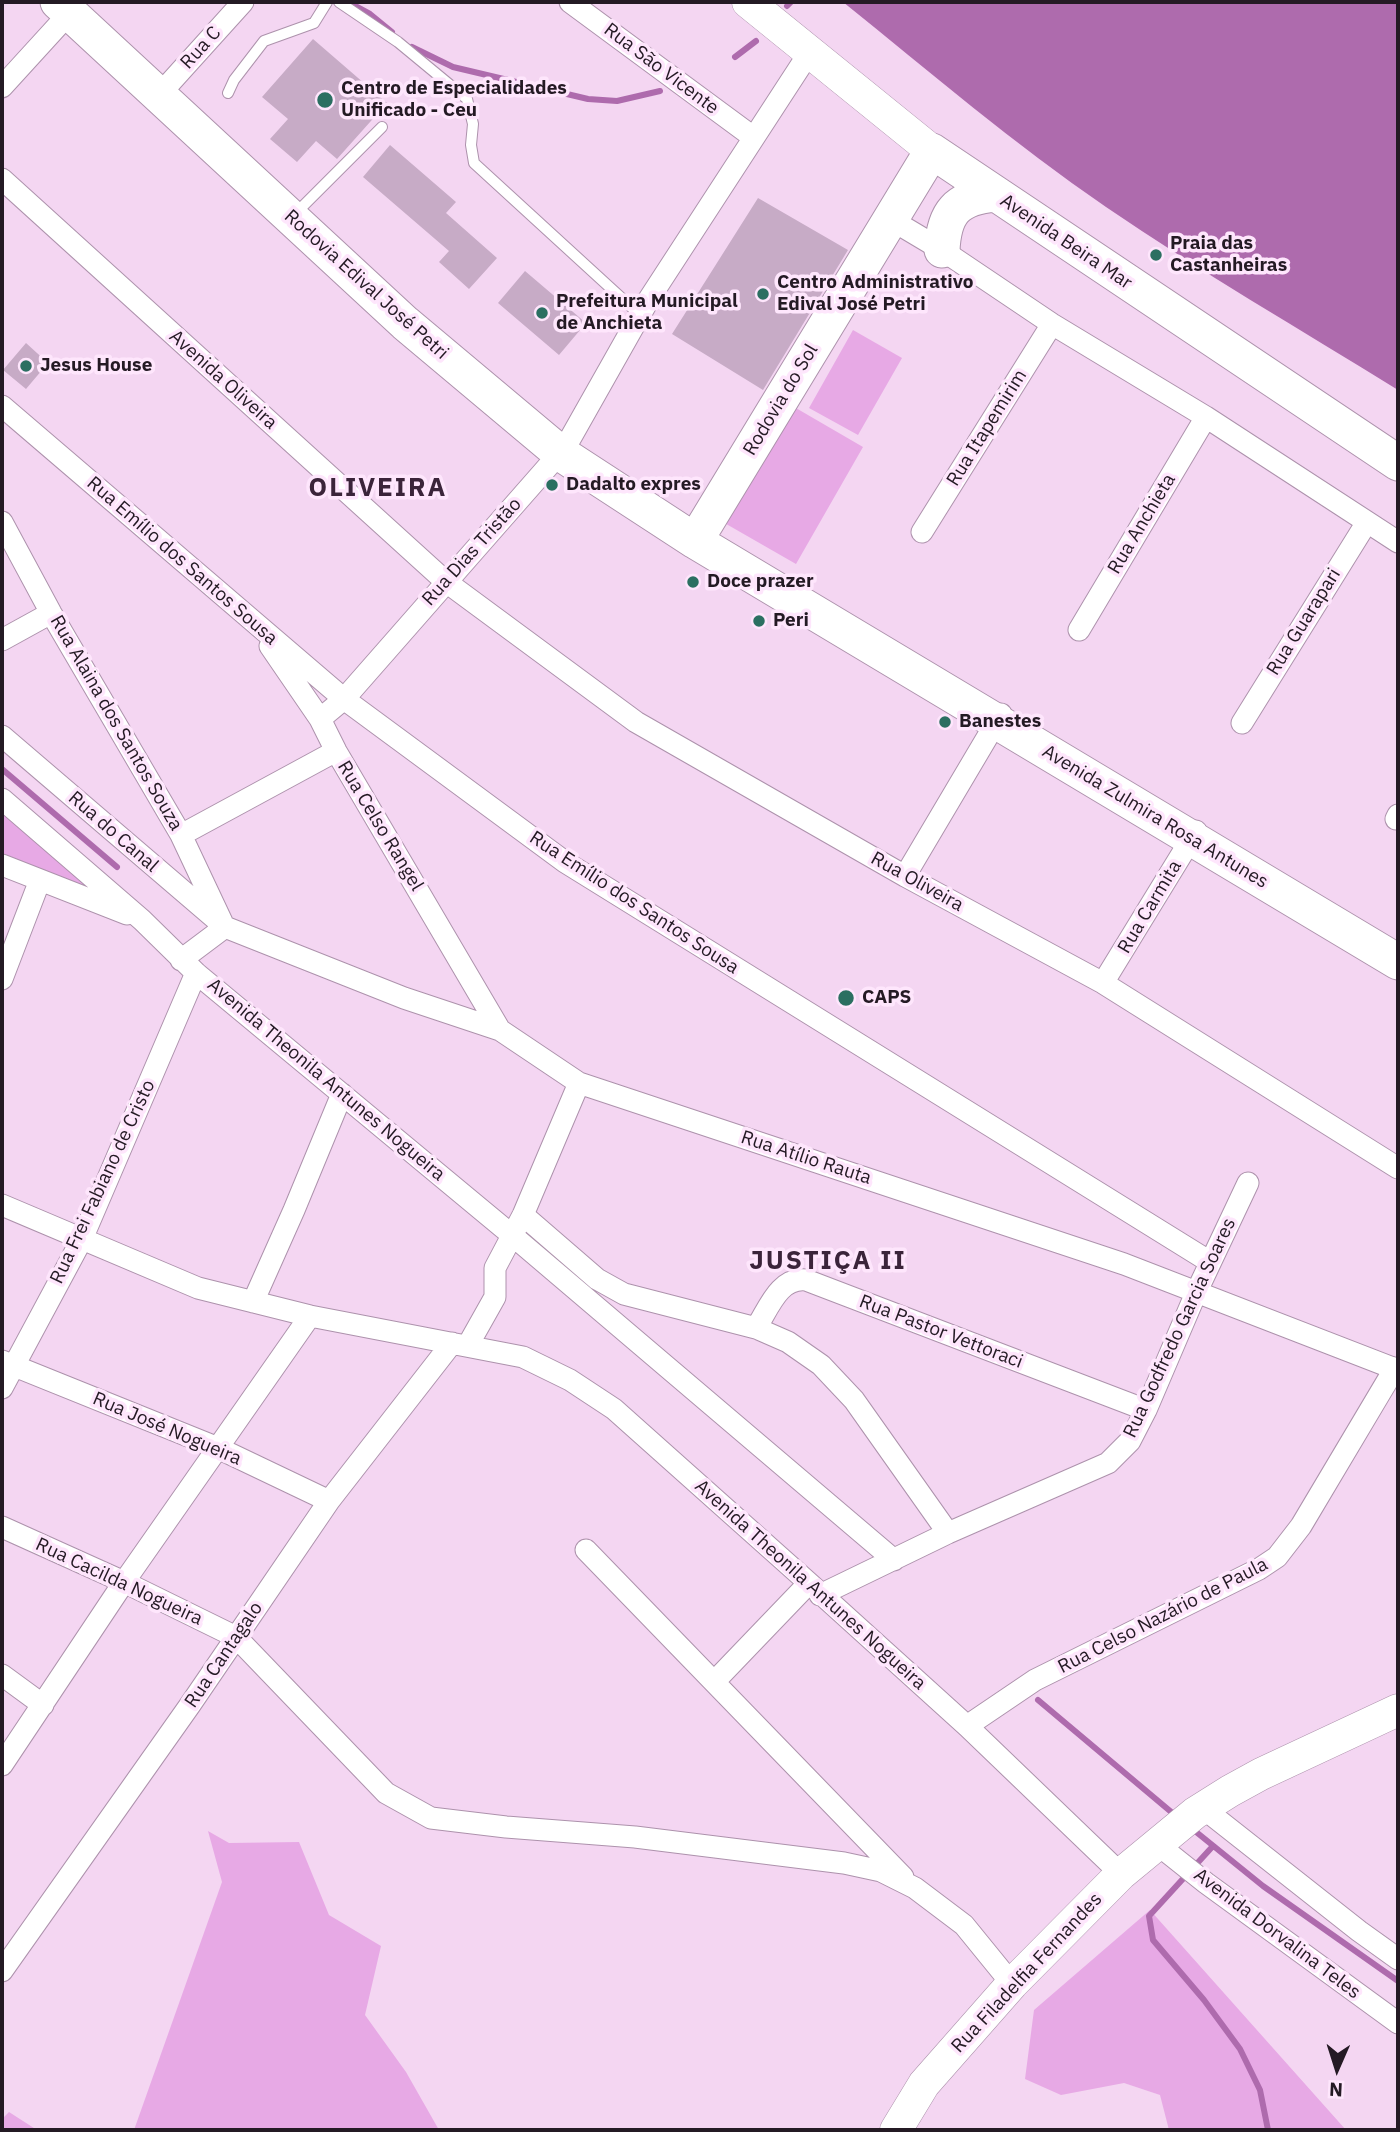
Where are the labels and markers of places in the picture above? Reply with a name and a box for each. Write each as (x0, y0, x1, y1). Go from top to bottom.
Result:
place label: Centro de Especialidades Unificado - Ceu (341, 78, 567, 122)
marker: Centro de Especialidades Unificado - Ceu (315, 90, 335, 110)
place label: Praia das Castanheiras (1170, 233, 1287, 277)
marker: Praia das Castanheiras (1148, 247, 1164, 263)
place label: Centro Administrativo Edival José Petri (777, 272, 973, 316)
marker: Centro Administrativo Edival José Petri (755, 286, 771, 302)
place label: Prefeitura Municipal de Anchieta (556, 291, 738, 335)
marker: Prefeitura Municipal de Anchieta (534, 305, 550, 321)
place label: Jesus House (40, 355, 152, 377)
marker: Jesus House (18, 358, 34, 374)
place label: Dadalto expres (566, 474, 701, 496)
marker: Dadalto expres (544, 477, 560, 493)
place label: Doce prazer (707, 571, 814, 593)
marker: Doce prazer (685, 574, 701, 590)
place label: Peri (773, 610, 809, 632)
marker: Peri (751, 613, 767, 629)
place label: Banestes (959, 711, 1041, 733)
marker: Banestes (937, 714, 953, 730)
place label: CAPS (862, 987, 911, 1009)
marker: CAPS (836, 988, 856, 1008)

